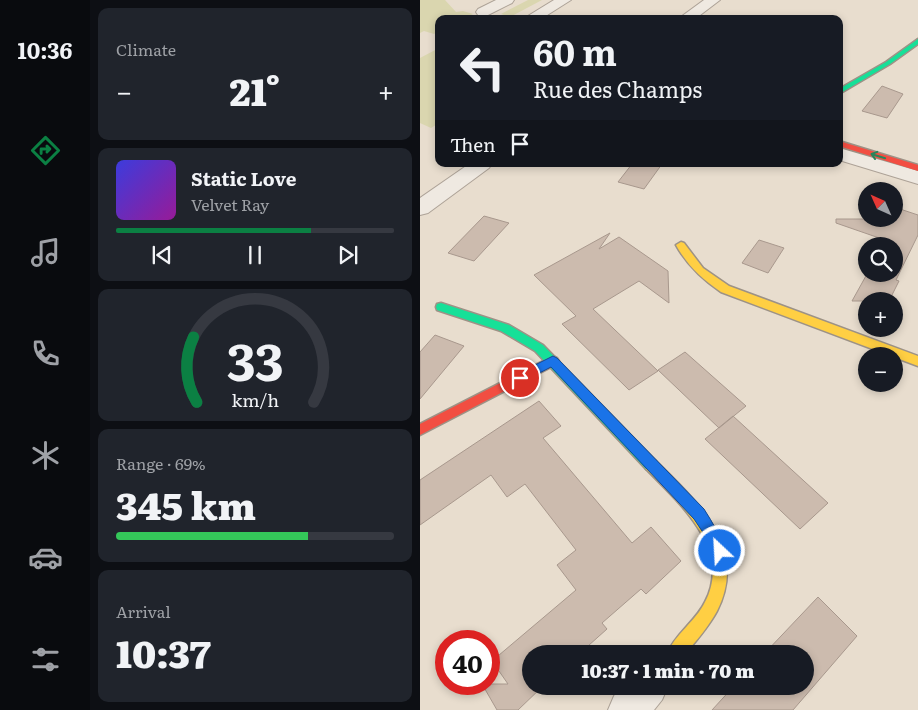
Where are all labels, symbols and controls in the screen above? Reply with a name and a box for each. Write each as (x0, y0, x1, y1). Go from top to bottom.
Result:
text: 60 m (533, 25, 617, 77)
text: 10:36 (18, 33, 72, 66)
icon: left (450, 35, 515, 100)
text: Climate (116, 37, 176, 61)
text: 21° (230, 61, 280, 118)
text: − (116, 69, 132, 111)
text: + (378, 69, 394, 111)
text: Rue des Champs (533, 72, 702, 105)
text: Then (450, 130, 496, 158)
icon: arrive (506, 130, 534, 158)
icon: directions (28, 133, 63, 168)
one-way arrow (871, 150, 887, 160)
text: Static Love (191, 164, 296, 192)
north arrow (858, 182, 902, 228)
map controls (858, 182, 903, 392)
text: Velvet Ray (191, 192, 269, 216)
icon: music (28, 235, 63, 270)
button: search (858, 237, 903, 282)
icon: previous (148, 241, 176, 269)
icon: pause (241, 241, 269, 269)
icon: next (334, 241, 362, 269)
button: + (858, 292, 903, 337)
text: 33 (227, 320, 284, 397)
icon: phone (28, 336, 63, 371)
button: − (858, 347, 903, 392)
pin (499, 357, 541, 399)
icon: arrive (506, 364, 534, 392)
text: km/h (231, 386, 279, 413)
icon: climate (28, 438, 63, 473)
text: Range · 69% (116, 451, 206, 475)
text: 345 km (116, 475, 256, 532)
position arrow (693, 524, 745, 576)
icon: car (28, 540, 63, 575)
text: Arrival (116, 599, 171, 623)
text: 10:37 (116, 623, 211, 680)
speed limit sign: 40 (435, 630, 500, 695)
icon: filters (28, 642, 63, 677)
text: 10:37 · 1 min · 70 m (582, 656, 754, 684)

